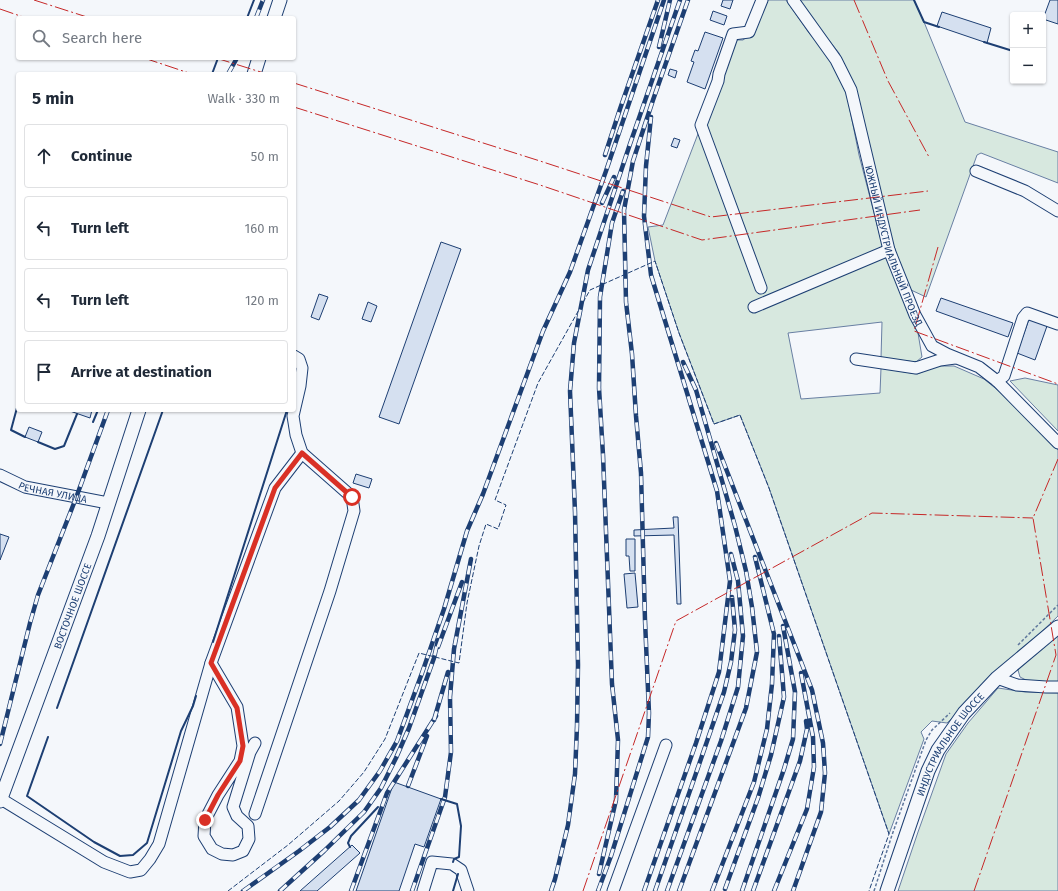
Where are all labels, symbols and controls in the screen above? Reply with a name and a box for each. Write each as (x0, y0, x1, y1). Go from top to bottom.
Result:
map controls (1010, 12, 1046, 84)
button: + (1010, 12, 1046, 48)
search box (16, 16, 296, 60)
icon: search (30, 27, 52, 49)
text: Search here (62, 29, 142, 47)
button: − (1010, 48, 1046, 84)
text: 5 min (32, 88, 74, 109)
text: Walk · 330 m (207, 91, 280, 106)
icon: ahead (33, 145, 55, 167)
text: Continue (71, 147, 132, 165)
text: 50 m (251, 149, 279, 164)
street label: ЮЖНЫЙ ИНДУСТРИАЛЬНЫЙ ПРОЕЗД (862, 164, 925, 328)
icon: left (33, 217, 55, 239)
text: Turn left (71, 219, 129, 237)
text: 160 m (245, 221, 279, 236)
icon: left (33, 289, 55, 311)
text: Turn left (71, 291, 129, 309)
text: 120 m (245, 293, 279, 308)
icon: arrive (33, 361, 55, 383)
text: Arrive at destination (71, 363, 212, 381)
street label: РЕЧНАЯ УЛИЦА (16, 480, 88, 506)
route start (343, 488, 361, 506)
street label: ВОСТОЧНОЕ ШОССЕ (52, 562, 94, 651)
street label: ИНДУСТРИАЛЬНОЕ ШОССЕ (915, 691, 987, 798)
route end (196, 811, 214, 829)

